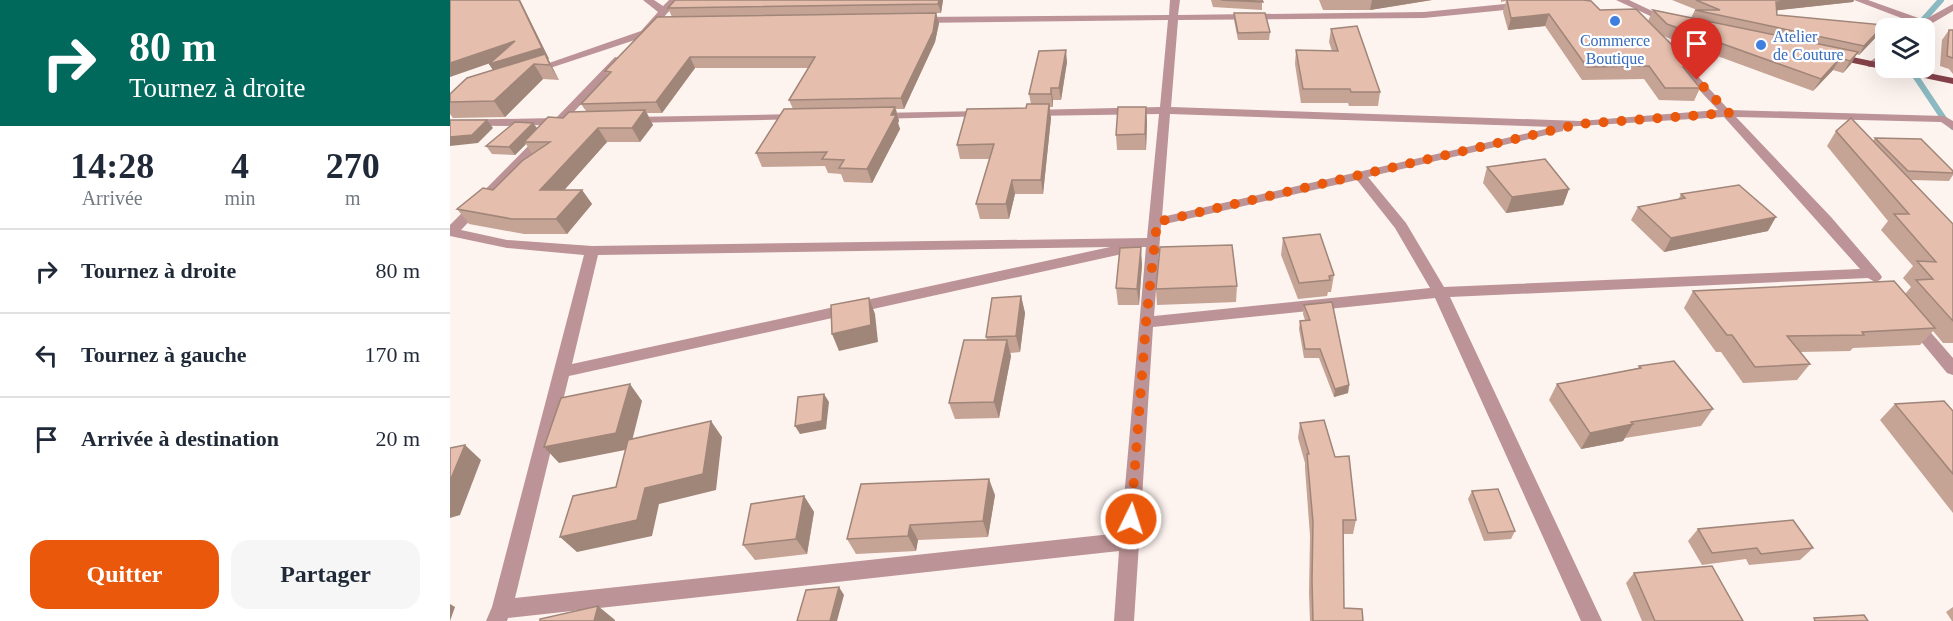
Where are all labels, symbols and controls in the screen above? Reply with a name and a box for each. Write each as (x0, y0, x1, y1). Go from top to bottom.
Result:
marker: Commerce Boutique (1608, 14, 1622, 28)
pin (1671, 18, 1722, 80)
map controls (1875, 18, 1935, 78)
button: layers (1875, 18, 1935, 78)
icon: right (30, 24, 108, 102)
text: 80 m (129, 24, 217, 70)
icon: arrive (1680, 27, 1713, 60)
place label: Atelier de Couture (1773, 28, 1844, 63)
place label: Commerce Boutique (1580, 32, 1650, 68)
marker: Atelier de Couture (1754, 38, 1768, 52)
text: Tournez à droite (129, 73, 306, 103)
text: 14:28 (70, 146, 154, 186)
text: 4 (231, 146, 249, 186)
text: 270 (326, 146, 380, 186)
text: Arrivée (82, 187, 143, 209)
text: min (224, 187, 256, 209)
text: m (345, 187, 361, 209)
icon: right (30, 255, 63, 288)
text: Tournez à droite (81, 258, 236, 283)
text: 80 m (375, 258, 420, 283)
icon: left (30, 339, 63, 372)
text: Tournez à gauche (81, 342, 246, 367)
text: 170 m (364, 342, 420, 367)
icon: arrive (30, 423, 63, 456)
text: Arrivée à destination (81, 426, 279, 451)
text: 20 m (375, 426, 420, 451)
position arrow (1099, 487, 1163, 551)
button: Quitter (30, 540, 219, 609)
button: Partager (231, 540, 420, 609)

